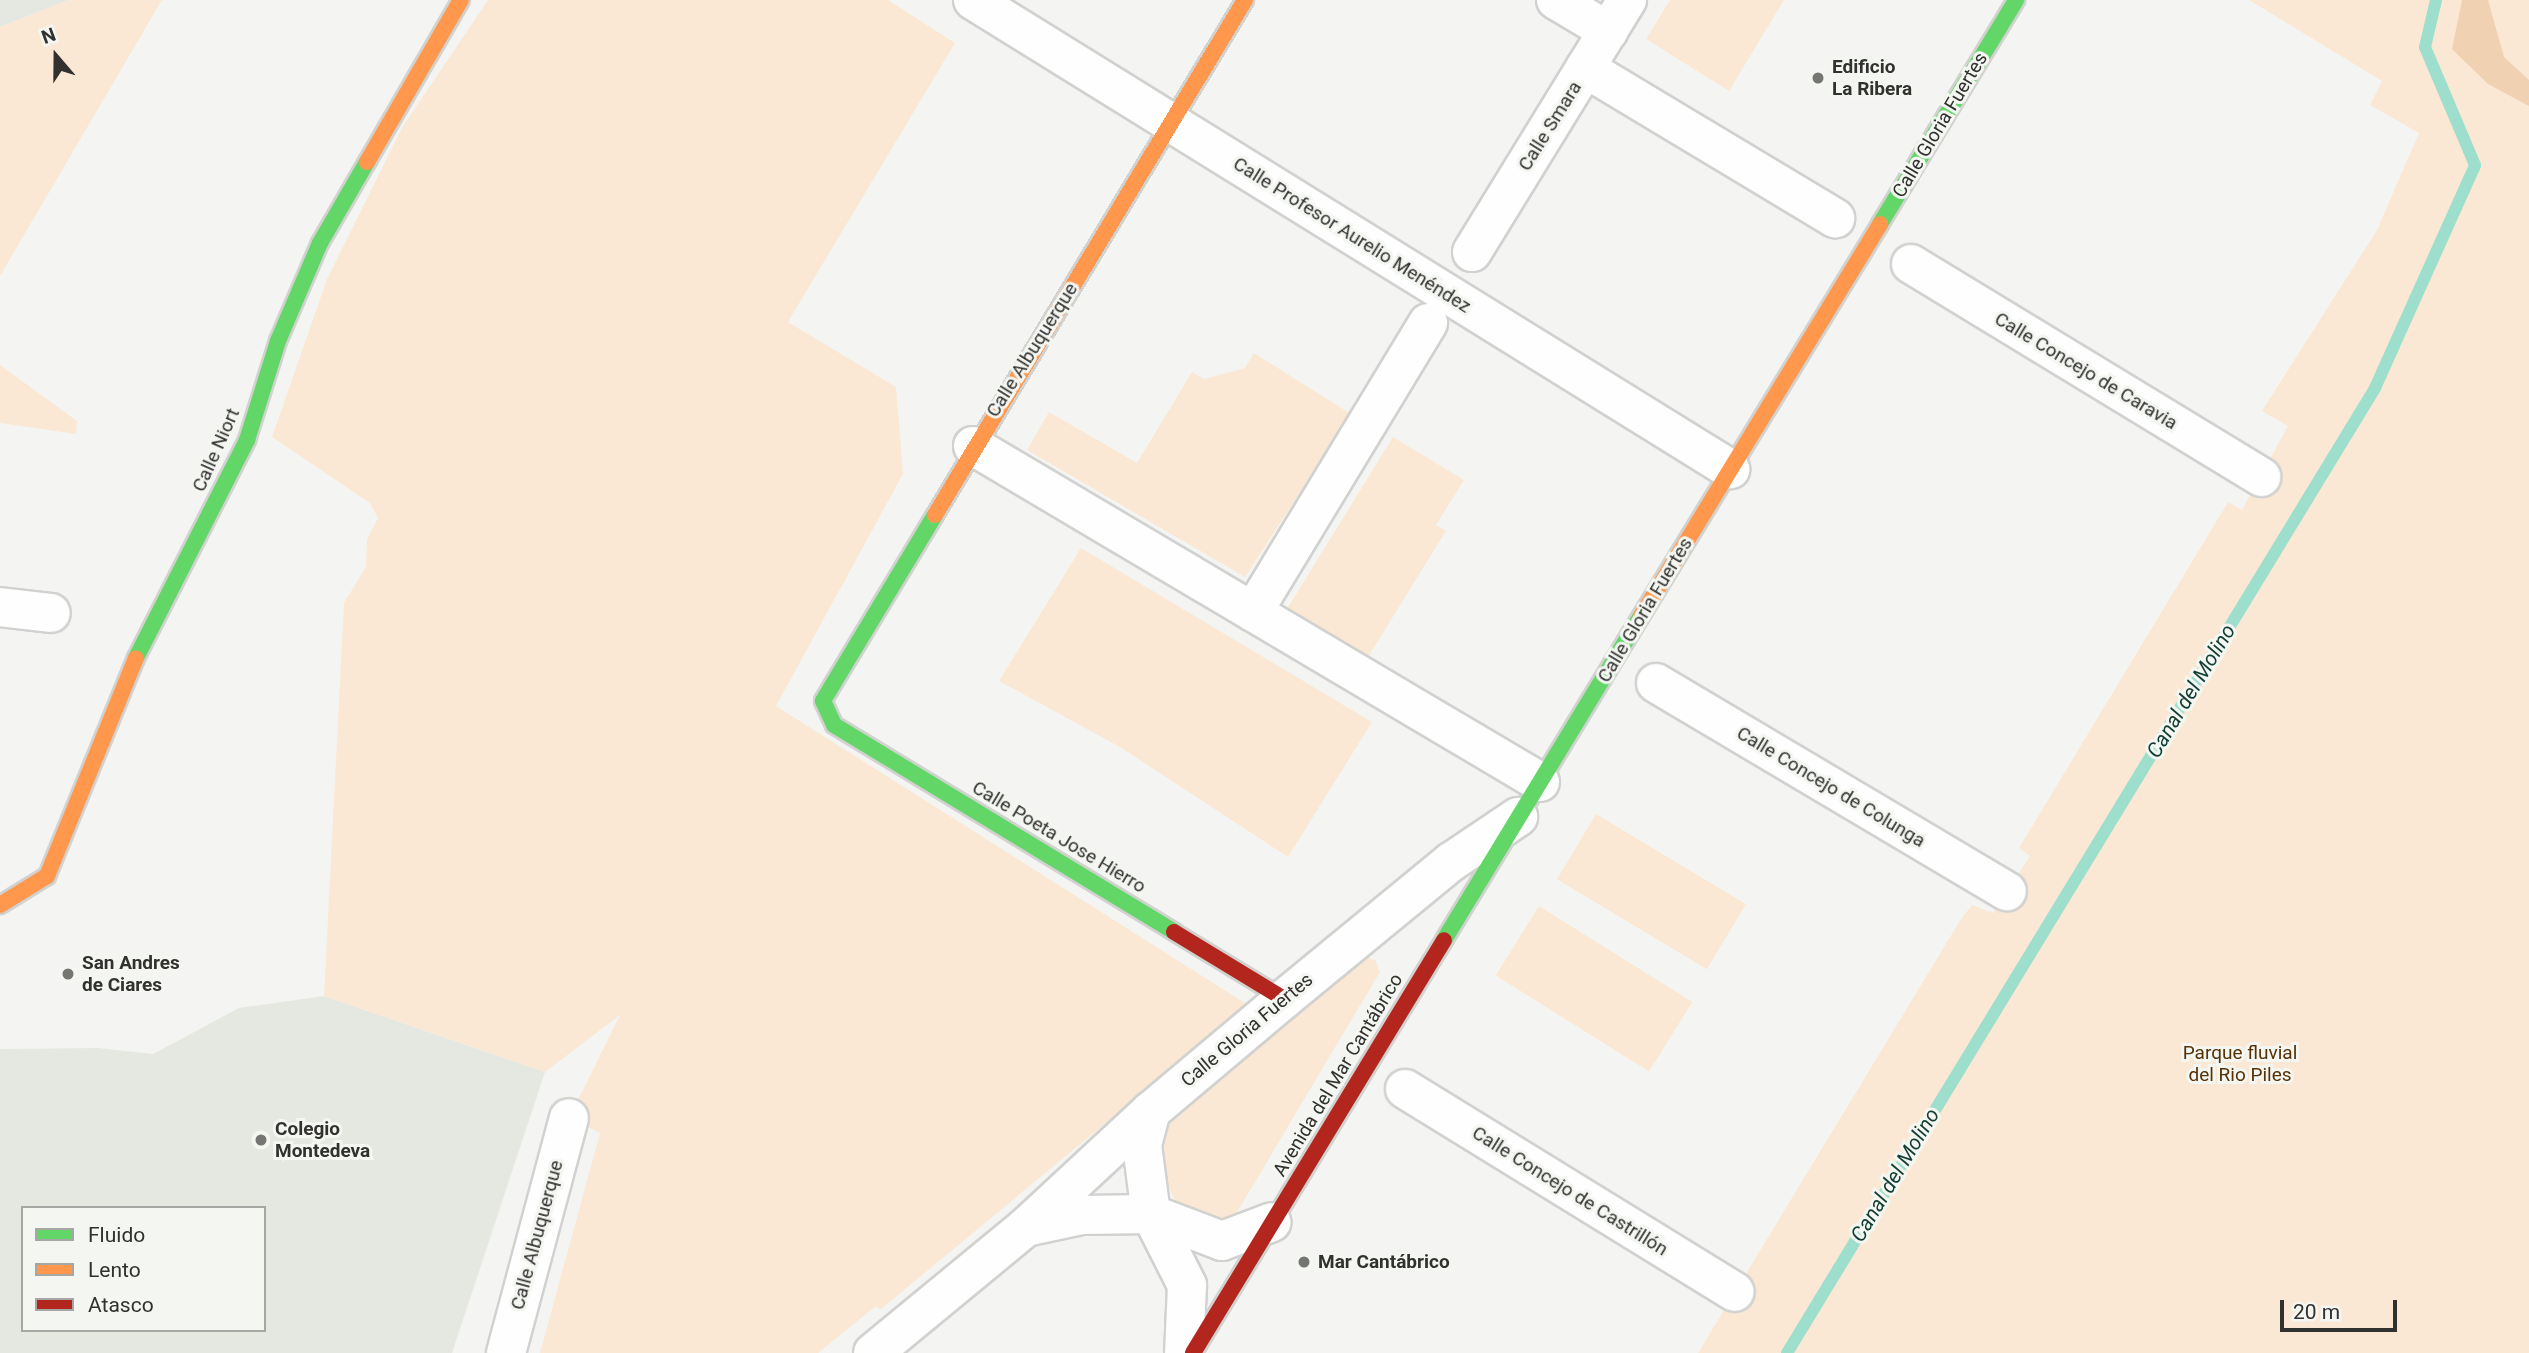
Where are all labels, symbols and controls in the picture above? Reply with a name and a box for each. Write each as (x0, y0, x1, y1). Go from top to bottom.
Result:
north arrow (21, 21, 91, 91)
text: N (38, 23, 59, 49)
street label: Calle Gloria Fuertes (1888, 48, 1992, 202)
place label: Edificio La Ribera (1832, 56, 1912, 100)
marker: Edificio La Ribera (1810, 70, 1826, 86)
street label: Calle Smara (1513, 77, 1587, 175)
street label: Calle Profesor Aurelio Menéndez (1229, 152, 1475, 318)
street label: Calle Albuquerque (982, 279, 1082, 421)
street label: Calle Concejo de Caravia (1990, 307, 2182, 435)
street label: Calle Niort (188, 405, 244, 495)
street label: Calle Gloria Fuertes (1593, 533, 1697, 687)
water label: Canal del Molino (2141, 620, 2241, 762)
street label: Calle Concejo de Colunga (1733, 722, 1929, 852)
street label: Calle Poeta Jose Hierro (968, 776, 1150, 898)
place label: San Andres de Ciares (82, 952, 180, 996)
marker: San Andres de Ciares (60, 966, 76, 982)
street label: Calle Gloria Fuertes (1176, 968, 1318, 1092)
street label: Avenida del Mar Cantábrico (1268, 970, 1408, 1180)
park label: Parque fluvial del Rio Piles (2183, 1042, 2297, 1086)
water label: Canal del Molino (1845, 1104, 1945, 1246)
place label: Colegio Montedeva (275, 1118, 370, 1162)
street label: Calle Concejo de Castrillón (1468, 1121, 1672, 1261)
marker: Colegio Montedeva (253, 1132, 269, 1148)
street label: Calle Albuquerque (506, 1158, 568, 1312)
legend (21, 1206, 266, 1332)
text: Fluido (88, 1223, 145, 1247)
place label: Mar Cantábrico (1318, 1251, 1450, 1273)
marker: Mar Cantábrico (1296, 1254, 1312, 1270)
text: Lento (88, 1258, 141, 1282)
scale bar (2284, 1286, 2401, 1330)
text: Atasco (88, 1293, 154, 1317)
text: 20 m (2293, 1300, 2340, 1324)

